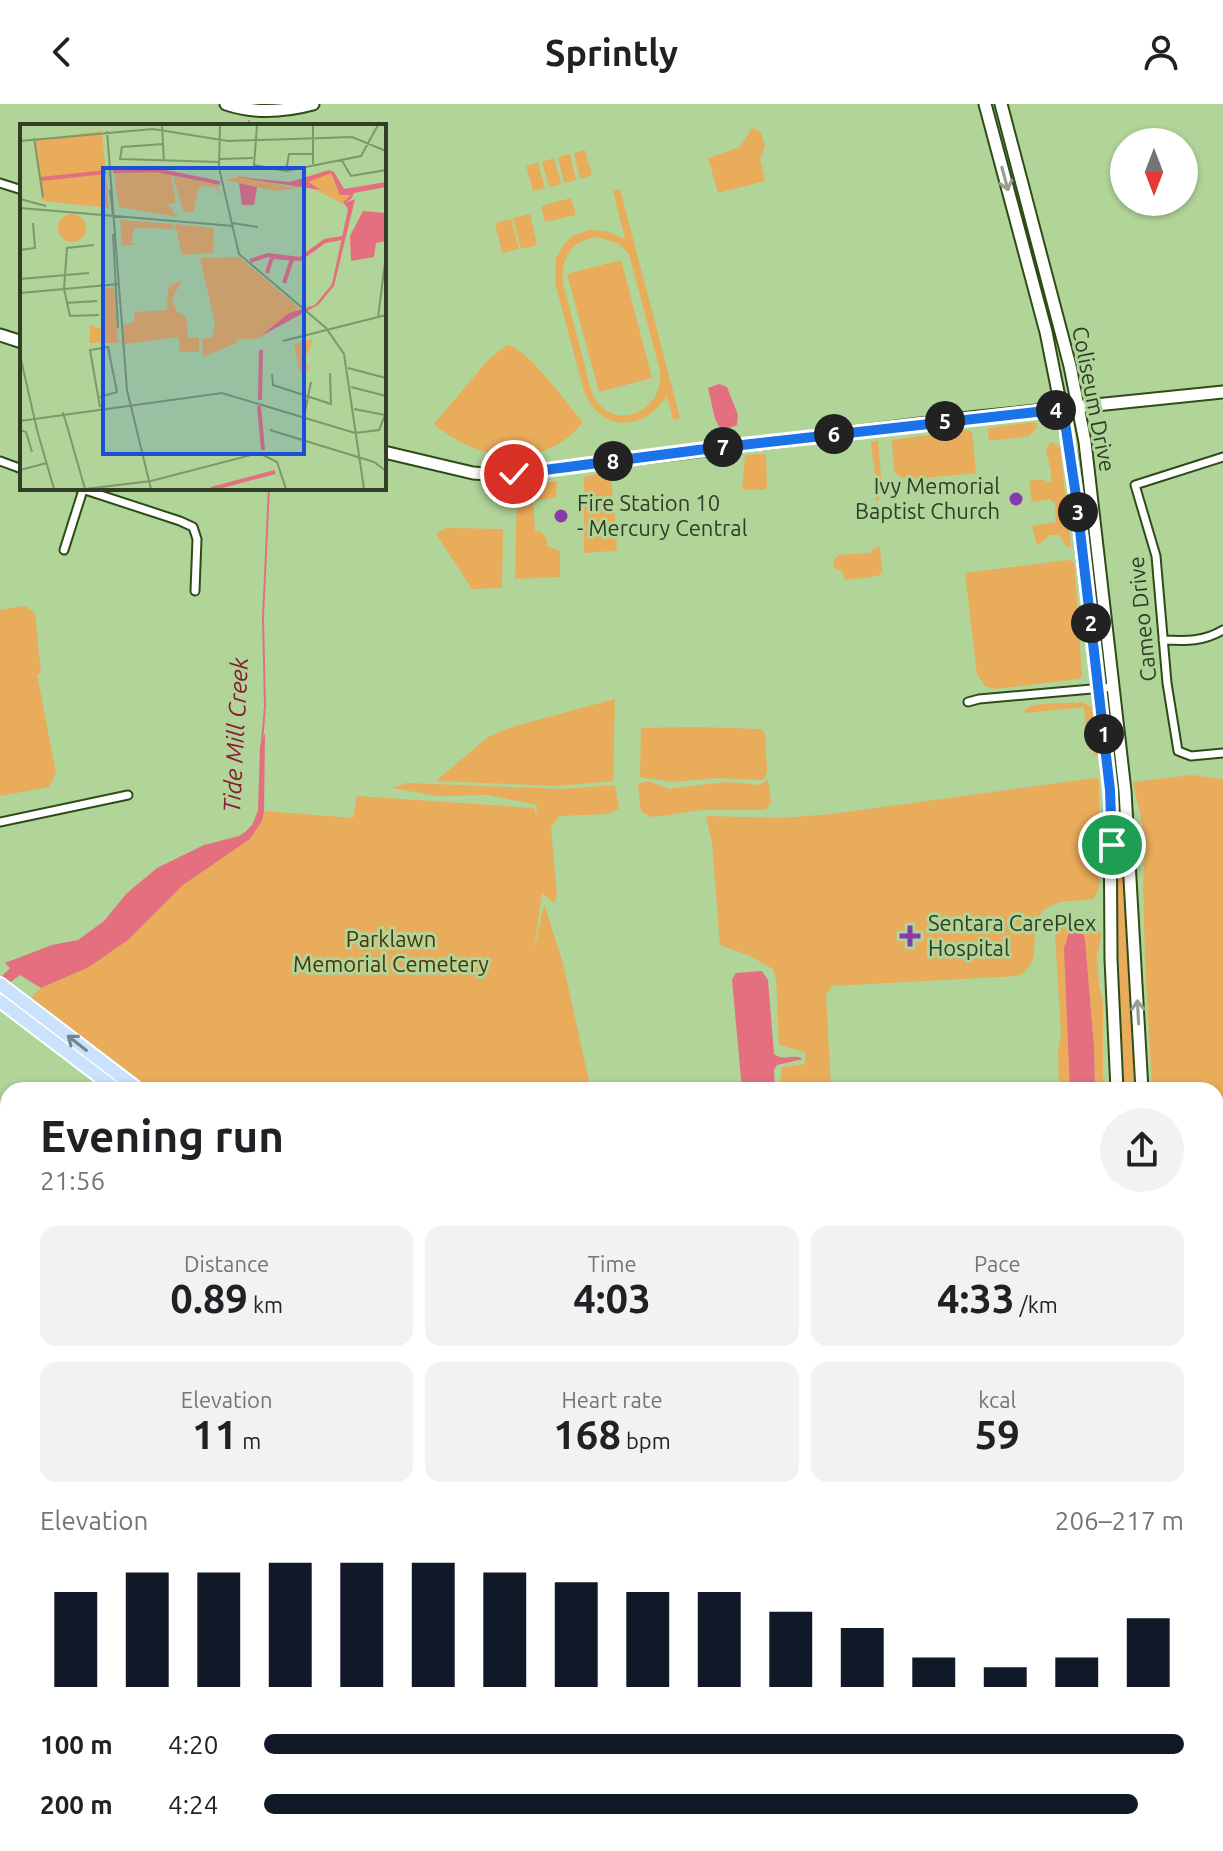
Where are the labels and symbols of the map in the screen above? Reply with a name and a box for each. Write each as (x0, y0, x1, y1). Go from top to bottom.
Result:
inset map (20, 124, 386, 490)
north arrow (1110, 128, 1198, 216)
one-way arrow (999, 166, 1014, 192)
street label: Coliseum Drive (1068, 324, 1121, 474)
pin: 4 (1036, 390, 1076, 430)
pin: 5 (925, 401, 965, 441)
pin: 6 (814, 414, 854, 454)
pin: 7 (703, 427, 743, 467)
pin (480, 440, 548, 508)
pin: 8 (593, 441, 633, 481)
place label: Ivy Memorial Baptist Church (855, 473, 1000, 523)
place label: Fire Station 10 - Mercury Central (577, 490, 748, 540)
marker: Ivy Memorial Baptist Church (1007, 490, 1025, 508)
pin: 3 (1058, 492, 1098, 532)
marker: Fire Station 10 - Mercury Central (552, 507, 570, 525)
street label: Cameo Drive (1122, 555, 1161, 683)
pin: 2 (1071, 603, 1111, 643)
water label: Tide Mill Creek (218, 656, 253, 814)
pin: 1 (1084, 714, 1124, 754)
pin (1078, 811, 1146, 879)
place label: Sentara CarePlex Hospital (928, 910, 1096, 960)
marker: Sentara CarePlex Hospital (899, 925, 921, 947)
park label: Parklawn Memorial Cemetery (293, 926, 489, 976)
one-way arrow (1131, 999, 1146, 1026)
one-way arrow (67, 1034, 88, 1051)

